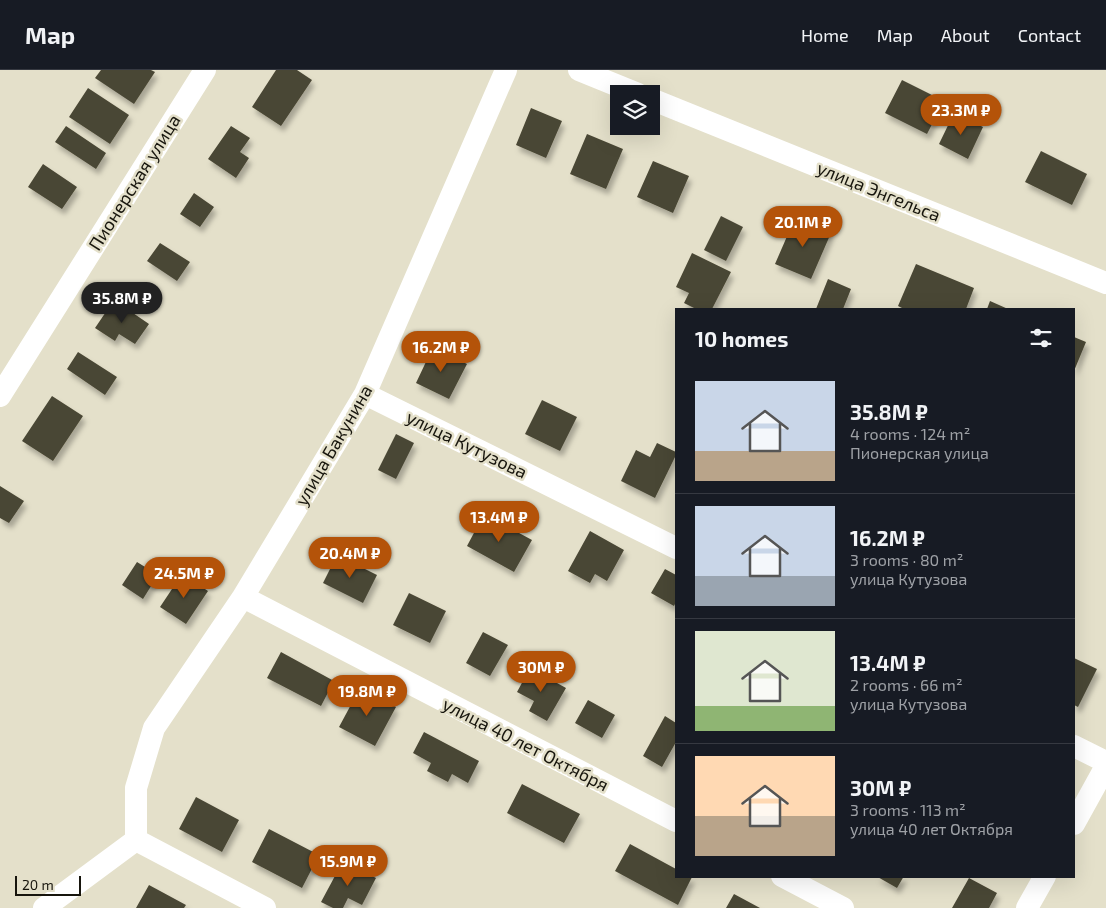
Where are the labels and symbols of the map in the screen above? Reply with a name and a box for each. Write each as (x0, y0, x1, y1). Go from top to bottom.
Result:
pin: 23.3M ₽ (915, 93, 1007, 136)
street label: Пионерская улица (83, 110, 185, 254)
street label: улица Энгельса (814, 156, 944, 226)
pin: 20.1M ₽ (757, 206, 849, 248)
pin: 35.8M ₽ (76, 282, 168, 324)
pin: 16.2M ₽ (395, 330, 487, 373)
street label: улица Бакунина (290, 381, 376, 509)
street label: улица Кутузова (403, 405, 531, 483)
pin: 13.4M ₽ (453, 500, 545, 543)
pin: 20.4M ₽ (304, 536, 396, 579)
pin: 24.5M ₽ (138, 556, 230, 599)
pin: 30M ₽ (506, 650, 576, 693)
pin: 19.8M ₽ (321, 674, 413, 717)
street label: улица 40 лет Октября (439, 693, 613, 795)
pin: 15.9M ₽ (302, 844, 394, 887)
scale bar (15, 873, 81, 896)

